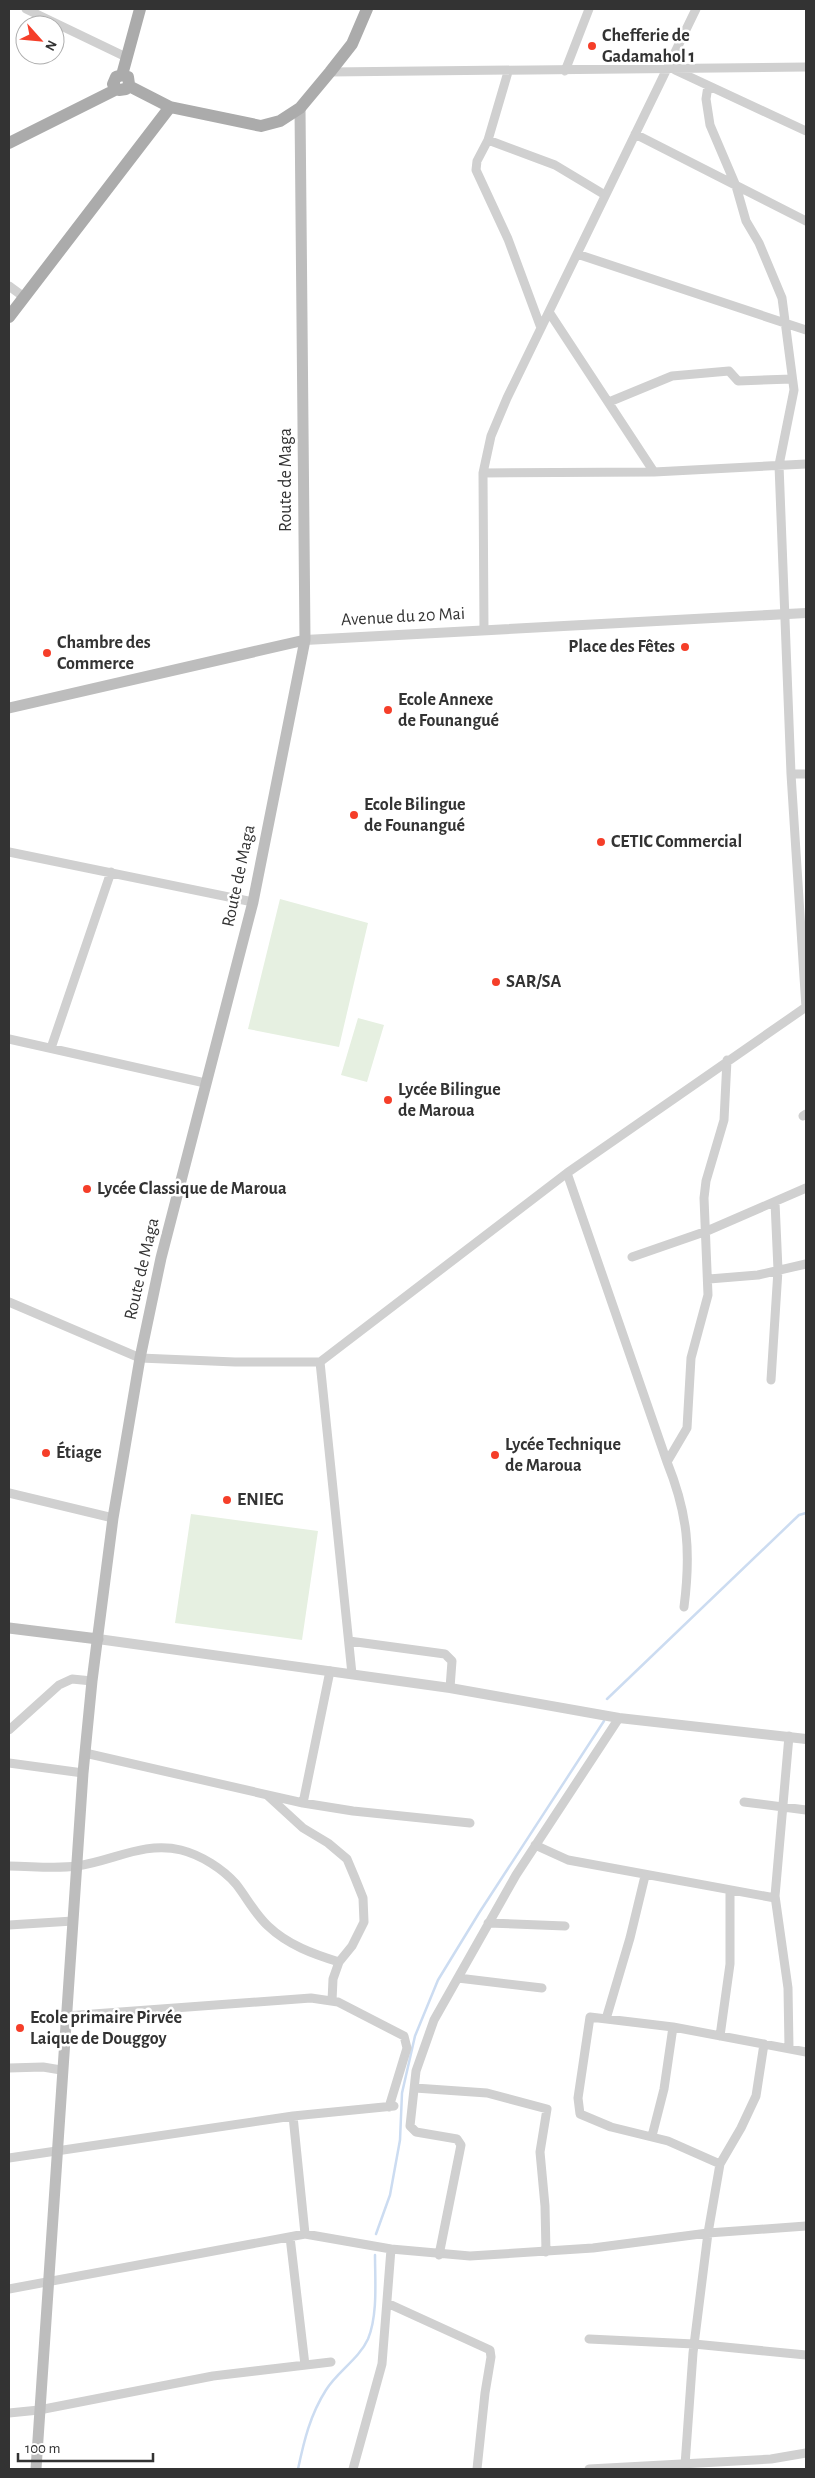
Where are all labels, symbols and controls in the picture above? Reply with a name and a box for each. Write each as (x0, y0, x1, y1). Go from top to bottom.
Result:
north arrow (15, 15, 65, 65)
place label: Chefferie de Gadamahol 1 (602, 27, 695, 66)
text: N (42, 38, 59, 53)
marker: Chefferie de Gadamahol 1 (586, 40, 598, 52)
street label: Route de Maga (277, 428, 295, 532)
street label: Avenue du 20 Mai (340, 605, 466, 629)
place label: Chambre des Commerce (57, 634, 151, 673)
place label: Place des Fêtes (568, 638, 675, 656)
marker: Place des Fêtes (679, 641, 691, 653)
marker: Chambre des Commerce (41, 647, 53, 659)
place label: Ecole Annexe de Founangué (398, 691, 499, 730)
marker: Ecole Annexe de Founangué (382, 704, 394, 716)
place label: Ecole Bilingue de Founangué (364, 796, 466, 835)
marker: Ecole Bilingue de Founangué (348, 809, 360, 821)
street label: Route de Maga (219, 823, 259, 929)
place label: CETIC Commercial (611, 833, 742, 851)
marker: CETIC Commercial (595, 836, 607, 848)
place label: SAR/SA (506, 973, 561, 991)
marker: SAR/SA (490, 976, 502, 988)
place label: Lycée Bilingue de Maroua (398, 1081, 501, 1120)
marker: Lycée Bilingue de Maroua (382, 1094, 394, 1106)
place label: Lycée Classique de Maroua (97, 1180, 287, 1198)
marker: Lycée Classique de Maroua (81, 1183, 93, 1195)
street label: Route de Maga (122, 1216, 162, 1322)
place label: Lycée Technique de Maroua (505, 1436, 621, 1475)
place label: Étiage (56, 1441, 102, 1462)
marker: Étiage (40, 1447, 52, 1459)
marker: Lycée Technique de Maroua (489, 1449, 501, 1461)
place label: ENIEG (237, 1491, 284, 1509)
marker: ENIEG (221, 1494, 233, 1506)
place label: Ecole primaire Pirvée Laique de Douggoy (30, 2009, 182, 2048)
marker: Ecole primaire Pirvée Laique de Douggoy (14, 2022, 26, 2034)
scale bar (18, 2430, 152, 2462)
text: 100 m (25, 2441, 60, 2456)

